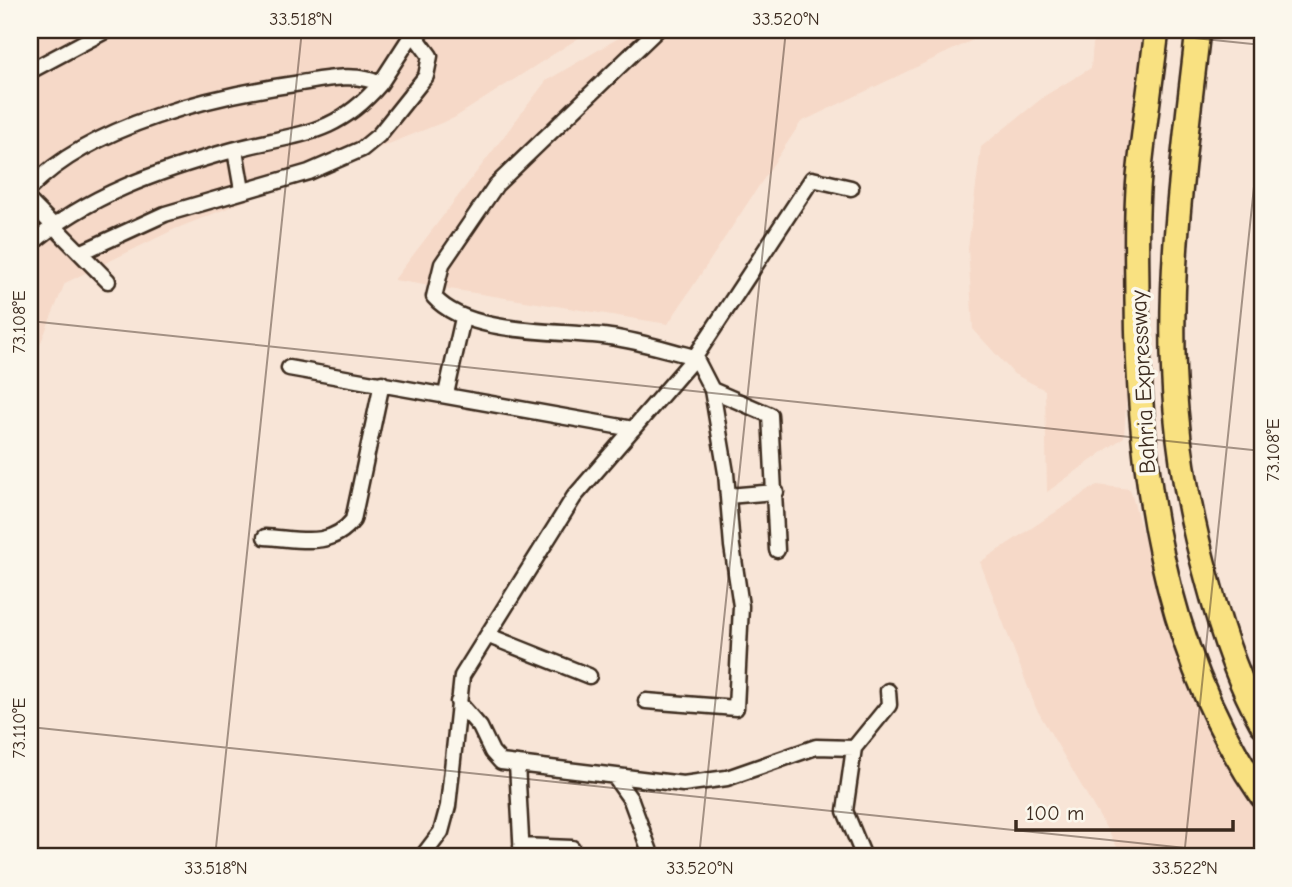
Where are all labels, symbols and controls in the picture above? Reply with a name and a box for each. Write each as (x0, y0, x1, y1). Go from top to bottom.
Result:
text: 33.518°N (269, 9, 333, 30)
text: 33.520°N (752, 9, 820, 30)
street label: Bahria Expressway (1125, 289, 1161, 475)
text: 73.108°E (9, 290, 30, 354)
text: 73.108°E (1263, 418, 1284, 482)
text: 73.110°E (9, 697, 30, 758)
scale bar (1016, 789, 1232, 833)
text: 100 m (1026, 801, 1084, 825)
text: 33.518°N (184, 858, 248, 879)
text: 33.520°N (666, 858, 734, 879)
text: 33.522°N (1152, 858, 1218, 879)

